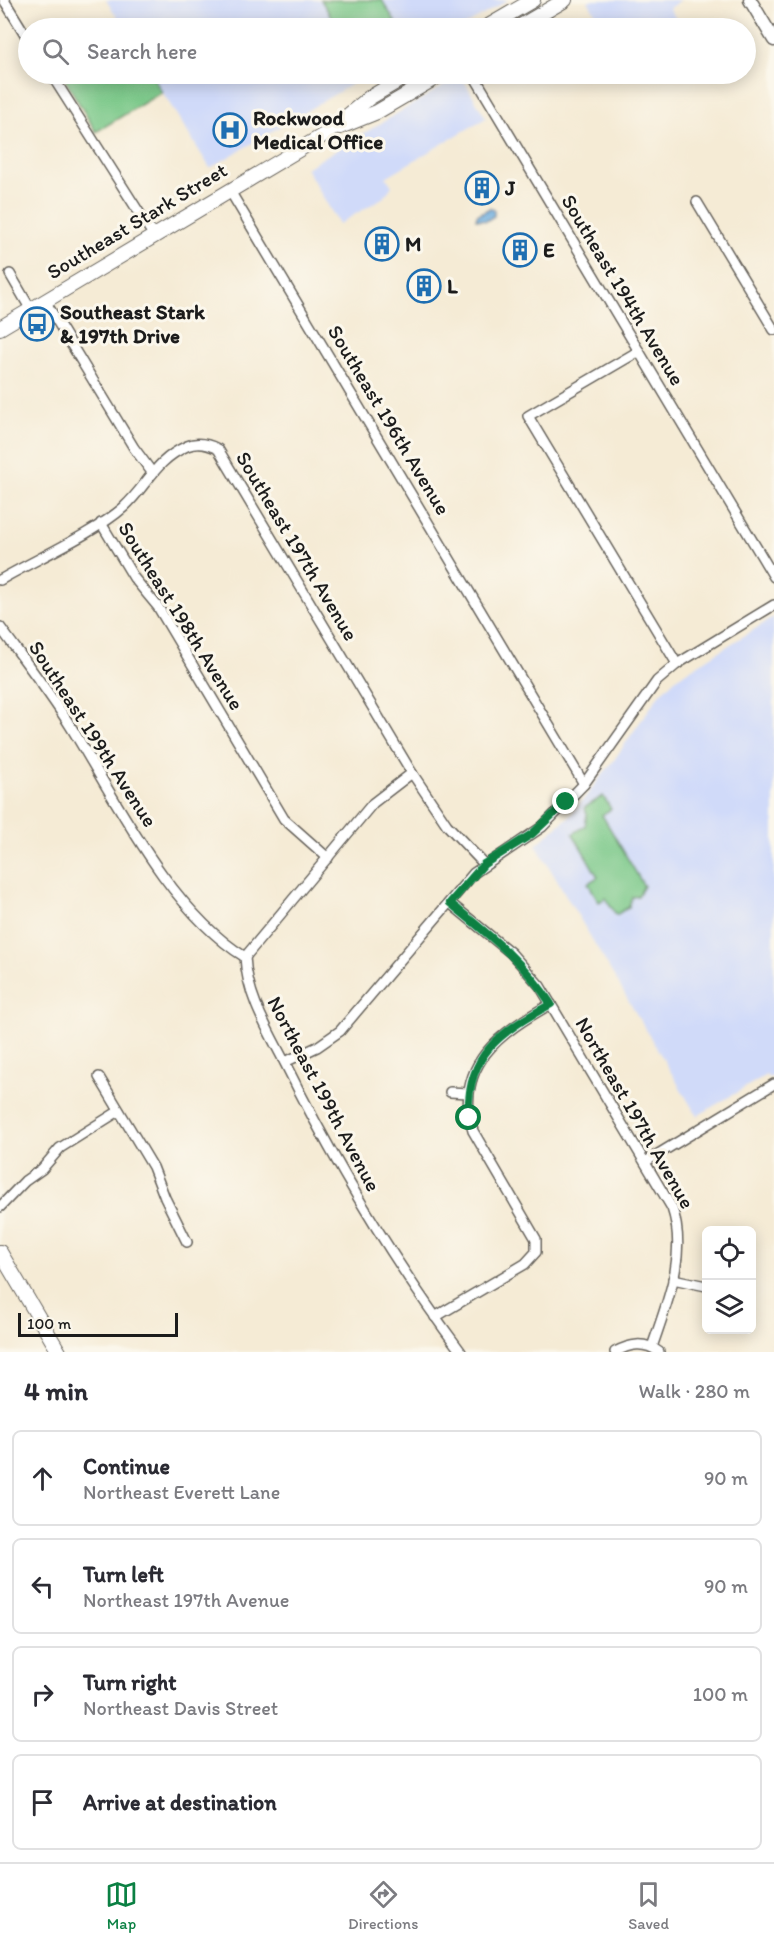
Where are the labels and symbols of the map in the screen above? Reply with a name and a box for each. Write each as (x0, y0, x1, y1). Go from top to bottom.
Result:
place label: Rockwood Medical Office (253, 105, 383, 154)
hospital icon: Rockwood Medical Office (212, 112, 248, 148)
street label: Southeast Stark Street (42, 157, 231, 284)
building icon: J (464, 170, 500, 206)
place label: J (504, 175, 516, 200)
street label: Southeast 194th Avenue (556, 190, 690, 390)
building icon: M (364, 226, 400, 262)
place label: M (405, 231, 422, 256)
building icon: E (502, 232, 538, 268)
place label: E (543, 237, 555, 262)
building icon: L (406, 268, 442, 304)
place label: L (447, 273, 458, 298)
place label: Southeast Stark & 197th Drive (60, 299, 206, 348)
bus stop icon: Southeast Stark & 197th Drive (19, 306, 55, 342)
street label: Southeast 196th Avenue (323, 320, 456, 519)
street label: Southeast 197th Avenue (231, 447, 364, 645)
street label: Southeast 198th Avenue (113, 517, 250, 715)
street label: Southeast 199th Avenue (24, 636, 163, 831)
route end (552, 788, 578, 814)
street label: Northeast 199th Avenue (262, 992, 387, 1196)
street label: Northeast 197th Avenue (570, 1013, 700, 1213)
route start (455, 1104, 481, 1130)
scale bar (18, 1310, 178, 1338)

